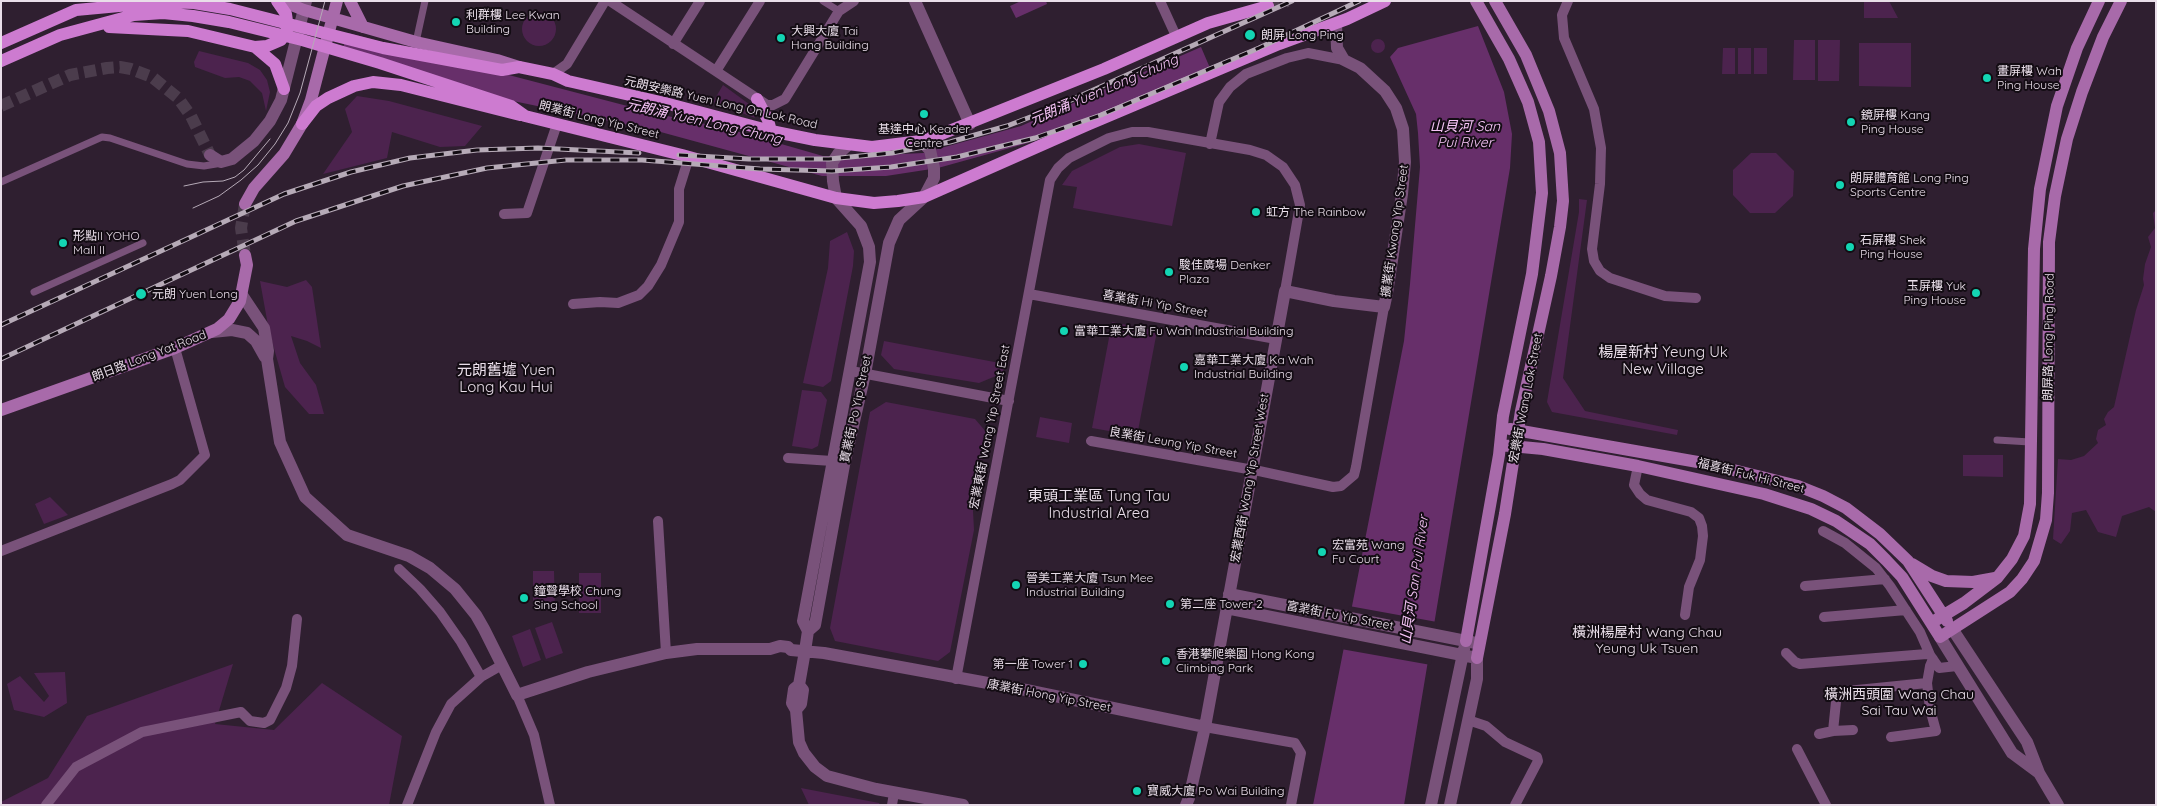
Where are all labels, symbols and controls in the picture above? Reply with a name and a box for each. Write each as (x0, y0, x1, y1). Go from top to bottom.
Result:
place label: 利群樓 Lee Kwan Building (466, 8, 560, 36)
marker: 利群樓 Lee Kwan Building (450, 16, 462, 28)
place label: 大興大廈 Tai Hang Building (791, 24, 869, 52)
marker: 朗屏 Long Ping (1243, 28, 1257, 42)
place label: 朗屏 Long Ping (1261, 28, 1344, 42)
marker: 大興大廈 Tai Hang Building (775, 32, 787, 44)
water label: 元朗涌 Yuen Long Chung (1027, 51, 1181, 129)
place label: 畫屏樓 Wah Ping House (1997, 64, 2062, 92)
marker: 畫屏樓 Wah Ping House (1981, 72, 1993, 84)
street label: 元朗安樂路 Yuen Long On Lok Road (623, 74, 819, 132)
water label: 元朗涌 Yuen Long Chung (624, 96, 784, 148)
street label: 朗業街 Long Yip Street (537, 98, 661, 142)
marker: 基達中心 Keader Centre (918, 108, 930, 120)
place label: 鏡屏樓 Kang Ping House (1861, 108, 1930, 136)
marker: 鏡屏樓 Kang Ping House (1845, 116, 1857, 128)
water label: 山貝河 San Pui River (1430, 119, 1500, 152)
place label: 基達中心 Keader Centre (878, 122, 970, 150)
street label: 擴業街 Kwong Yip Street (1379, 164, 1411, 298)
place label: 朗屏體育館 Long Ping Sports Centre (1850, 171, 1969, 199)
marker: 朗屏體育館 Long Ping Sports Centre (1834, 179, 1846, 191)
place label: 虹方 The Rainbow (1266, 205, 1366, 219)
marker: 虹方 The Rainbow (1250, 206, 1262, 218)
place label: 形點II YOHO Mall II (73, 229, 140, 257)
place label: 石屏樓 Shek Ping House (1860, 233, 1926, 261)
marker: 形點II YOHO Mall II (57, 237, 69, 249)
marker: 石屏樓 Shek Ping House (1844, 241, 1856, 253)
place label: 駿佳廣場 Denker Plaza (1179, 258, 1270, 286)
marker: 駿佳廣場 Denker Plaza (1163, 266, 1175, 278)
street label: 朗屏路 Long Ping Road (2041, 273, 2057, 401)
place label: 玉屏樓 Yuk Ping House (1903, 279, 1966, 307)
marker: 元朗 Yuen Long (134, 287, 148, 301)
place label: 元朗 Yuen Long (152, 287, 238, 301)
marker: 玉屏樓 Yuk Ping House (1970, 287, 1982, 299)
street label: 喜業街 Hi Yip Street (1101, 288, 1209, 320)
place label: 富華工業大廈 Fu Wah Industrial Building (1074, 324, 1293, 338)
marker: 富華工業大廈 Fu Wah Industrial Building (1058, 325, 1070, 337)
street label: 朗日路 Long Yat Road (90, 328, 208, 384)
street label: 宏樂街 Wang Lok Street (1506, 332, 1546, 464)
street label: 宏業東街 Wang Yip Street East (967, 343, 1013, 511)
district label: 楊屋新村 Yeung Uk New Village (1598, 343, 1728, 378)
place label: 嘉華工業大廈 Ka Wah Industrial Building (1194, 353, 1313, 381)
street label: 寶業街 Po Yip Street (838, 354, 874, 464)
district label: 元朗舊墟 Yuen Long Kau Hui (452, 361, 560, 396)
marker: 嘉華工業大廈 Ka Wah Industrial Building (1178, 361, 1190, 373)
street label: 宏業西街 Wang Yip Street West (1228, 392, 1272, 564)
street label: 良業街 Leung Yip Street (1108, 425, 1238, 461)
street label: 福喜街 Fuk Hi Street (1696, 456, 1806, 496)
district label: 東頭工業區 Tung Tau Industrial Area (1028, 487, 1170, 522)
water label: 山貝河 San Pui River (1398, 514, 1432, 646)
place label: 宏富苑 Wang Fu Court (1332, 538, 1404, 566)
marker: 宏富苑 Wang Fu Court (1316, 546, 1328, 558)
place label: 晉美工業大廈 Tsun Mee Industrial Building (1026, 571, 1153, 599)
marker: 晉美工業大廈 Tsun Mee Industrial Building (1010, 579, 1022, 591)
place label: 鐘聲學校 Chung Sing School (534, 584, 621, 612)
marker: 鐘聲學校 Chung Sing School (518, 592, 530, 604)
place label: 第二座 Tower 2 (1180, 597, 1263, 611)
marker: 第二座 Tower 2 (1164, 598, 1176, 610)
street label: 富業街 Fu Yip Street (1285, 599, 1395, 633)
district label: 橫洲楊屋村 Wang Chau Yeung Uk Tsuen (1572, 625, 1722, 658)
place label: 香港攀爬樂園 Hong Kong Climbing Park (1176, 647, 1314, 675)
marker: 香港攀爬樂園 Hong Kong Climbing Park (1160, 655, 1172, 667)
place label: 第一座 Tower 1 (993, 657, 1073, 671)
marker: 第一座 Tower 1 (1077, 658, 1089, 670)
street label: 康業街 Hong Yip Street (986, 677, 1112, 715)
district label: 橫洲西頭圍 Wang Chau Sai Tau Wai (1824, 687, 1974, 720)
place label: 寶威大廈 Po Wai Building (1147, 784, 1285, 798)
marker: 寶威大廈 Po Wai Building (1131, 785, 1143, 797)

